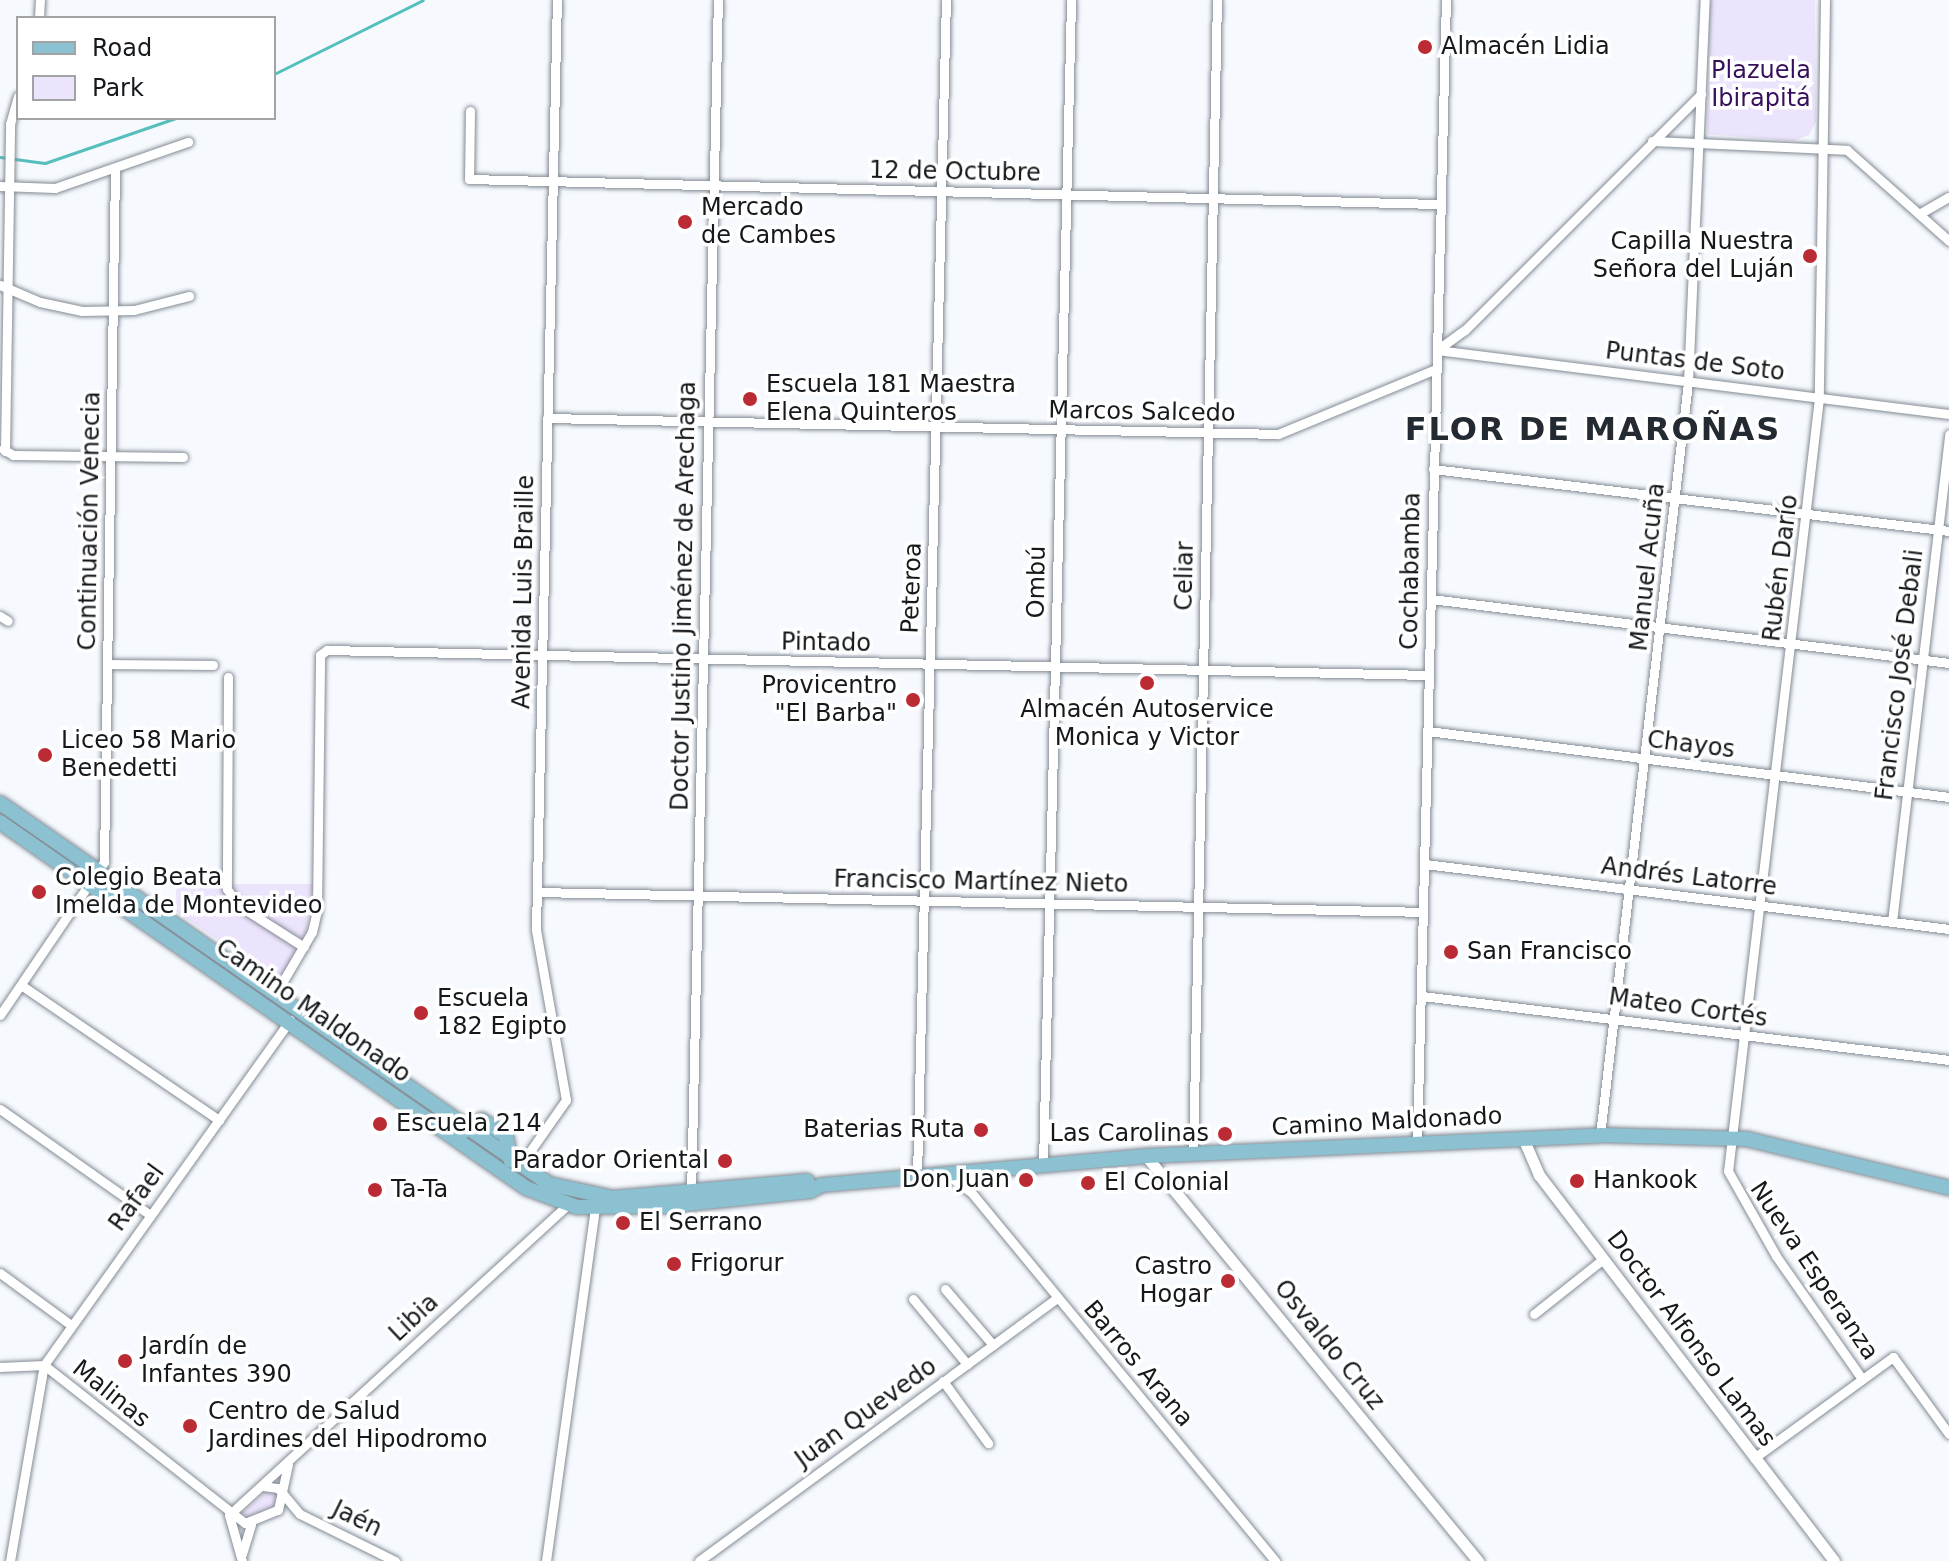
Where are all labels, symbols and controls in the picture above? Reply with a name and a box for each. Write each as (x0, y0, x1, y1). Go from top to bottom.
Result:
legend (16, 16, 276, 120)
place label: Almacén Lidia (1441, 33, 1610, 61)
text: Road (92, 34, 152, 62)
marker: Almacén Lidia (1416, 38, 1434, 56)
park label: Plazuela Ibirapitá (1711, 57, 1811, 113)
text: Park (92, 74, 144, 102)
street label: 12 de Octubre (869, 156, 1041, 188)
place label: Mercado de Cambes (701, 194, 836, 250)
marker: Mercado de Cambes (676, 213, 694, 231)
place label: Capilla Nuestra Señora del Luján (1593, 228, 1794, 284)
marker: Capilla Nuestra Señora del Luján (1801, 247, 1819, 265)
street label: Puntas de Soto (1604, 337, 1786, 387)
place label: Escuela 181 Maestra Elena Quinteros (766, 371, 1016, 427)
street label: Doctor Justino Jiménez de Arechaga (666, 381, 702, 811)
marker: Escuela 181 Maestra Elena Quinteros (741, 390, 759, 408)
street label: Continuación Venecia (73, 391, 107, 651)
street label: Marcos Salcedo (1048, 396, 1236, 428)
district label: FLOR DE MAROÑAS (1405, 410, 1781, 448)
street label: Avenida Luis Braille (508, 475, 540, 709)
street label: Manuel Acuña (1625, 481, 1671, 653)
street label: Cochabamba (1395, 492, 1427, 650)
street label: Rubén Darío (1758, 493, 1804, 643)
street label: Celiar (1170, 541, 1200, 611)
street label: Peteroa (896, 542, 928, 634)
street label: Ombú (1022, 545, 1052, 619)
street label: Francisco José Debali (1870, 548, 1930, 802)
street label: Pintado (781, 628, 871, 658)
place label: Provicentro "El Barba" (761, 672, 897, 728)
marker: Almacén Autoservice Monica y Victor (1138, 674, 1156, 692)
marker: Provicentro "El Barba" (904, 691, 922, 709)
place label: Almacén Autoservice Monica y Victor (1020, 696, 1274, 752)
street label: Chayos (1646, 725, 1736, 765)
place label: Liceo 58 Mario Benedetti (61, 727, 236, 783)
marker: Liceo 58 Mario Benedetti (36, 746, 54, 764)
street label: Andrés Latorre (1599, 852, 1779, 902)
place label: Colegio Beata Imelda de Montevideo (55, 864, 322, 920)
street label: Francisco Martínez Nieto (833, 865, 1129, 899)
marker: Colegio Beata Imelda de Montevideo (30, 883, 48, 901)
street label: Camino Maldonado (210, 933, 416, 1089)
place label: San Francisco (1467, 938, 1632, 966)
marker: San Francisco (1442, 943, 1460, 961)
street label: Mateo Cortés (1607, 983, 1769, 1033)
place label: Escuela 182 Egipto (437, 985, 567, 1041)
marker: Escuela 182 Egipto (412, 1004, 430, 1022)
street label: Camino Maldonado (1271, 1102, 1503, 1142)
place label: Escuela 214 (396, 1110, 542, 1138)
marker: Escuela 214 (371, 1115, 389, 1133)
place label: Baterias Ruta (803, 1116, 965, 1144)
place label: Las Carolinas (1050, 1120, 1209, 1148)
marker: Baterias Ruta (972, 1121, 990, 1139)
marker: Las Carolinas (1216, 1125, 1234, 1143)
place label: Parador Oriental (513, 1147, 709, 1175)
marker: Parador Oriental (716, 1152, 734, 1170)
street label: Rafael (103, 1159, 171, 1237)
place label: Don Juan (902, 1166, 1010, 1194)
place label: Hankook (1593, 1167, 1697, 1195)
place label: El Colonial (1104, 1169, 1230, 1197)
marker: Don Juan (1017, 1171, 1035, 1189)
marker: Hankook (1568, 1172, 1586, 1190)
marker: El Colonial (1079, 1174, 1097, 1192)
place label: Ta-Ta (391, 1176, 448, 1204)
street label: Nueva Esperanza (1744, 1176, 1884, 1366)
marker: Ta-Ta (366, 1181, 384, 1199)
place label: El Serrano (639, 1209, 762, 1237)
marker: El Serrano (614, 1214, 632, 1232)
street label: Doctor Alfonso Lamas (1600, 1225, 1782, 1453)
place label: Frigorur (690, 1250, 783, 1278)
place label: Castro Hogar (1135, 1253, 1212, 1309)
marker: Frigorur (665, 1255, 683, 1273)
marker: Castro Hogar (1219, 1272, 1237, 1290)
street label: Osvaldo Cruz (1268, 1274, 1390, 1416)
street label: Libia (383, 1288, 445, 1348)
street label: Barros Arana (1077, 1295, 1199, 1433)
place label: Jardín de Infantes 390 (141, 1333, 292, 1389)
marker: Jardín de Infantes 390 (116, 1352, 134, 1370)
street label: Juan Quevedo (790, 1352, 942, 1474)
street label: Malinas (67, 1354, 155, 1434)
place label: Centro de Salud Jardines del Hipodromo (208, 1398, 487, 1454)
marker: Centro de Salud Jardines del Hipodromo (179, 1415, 201, 1437)
street label: Jaén (327, 1495, 387, 1543)

